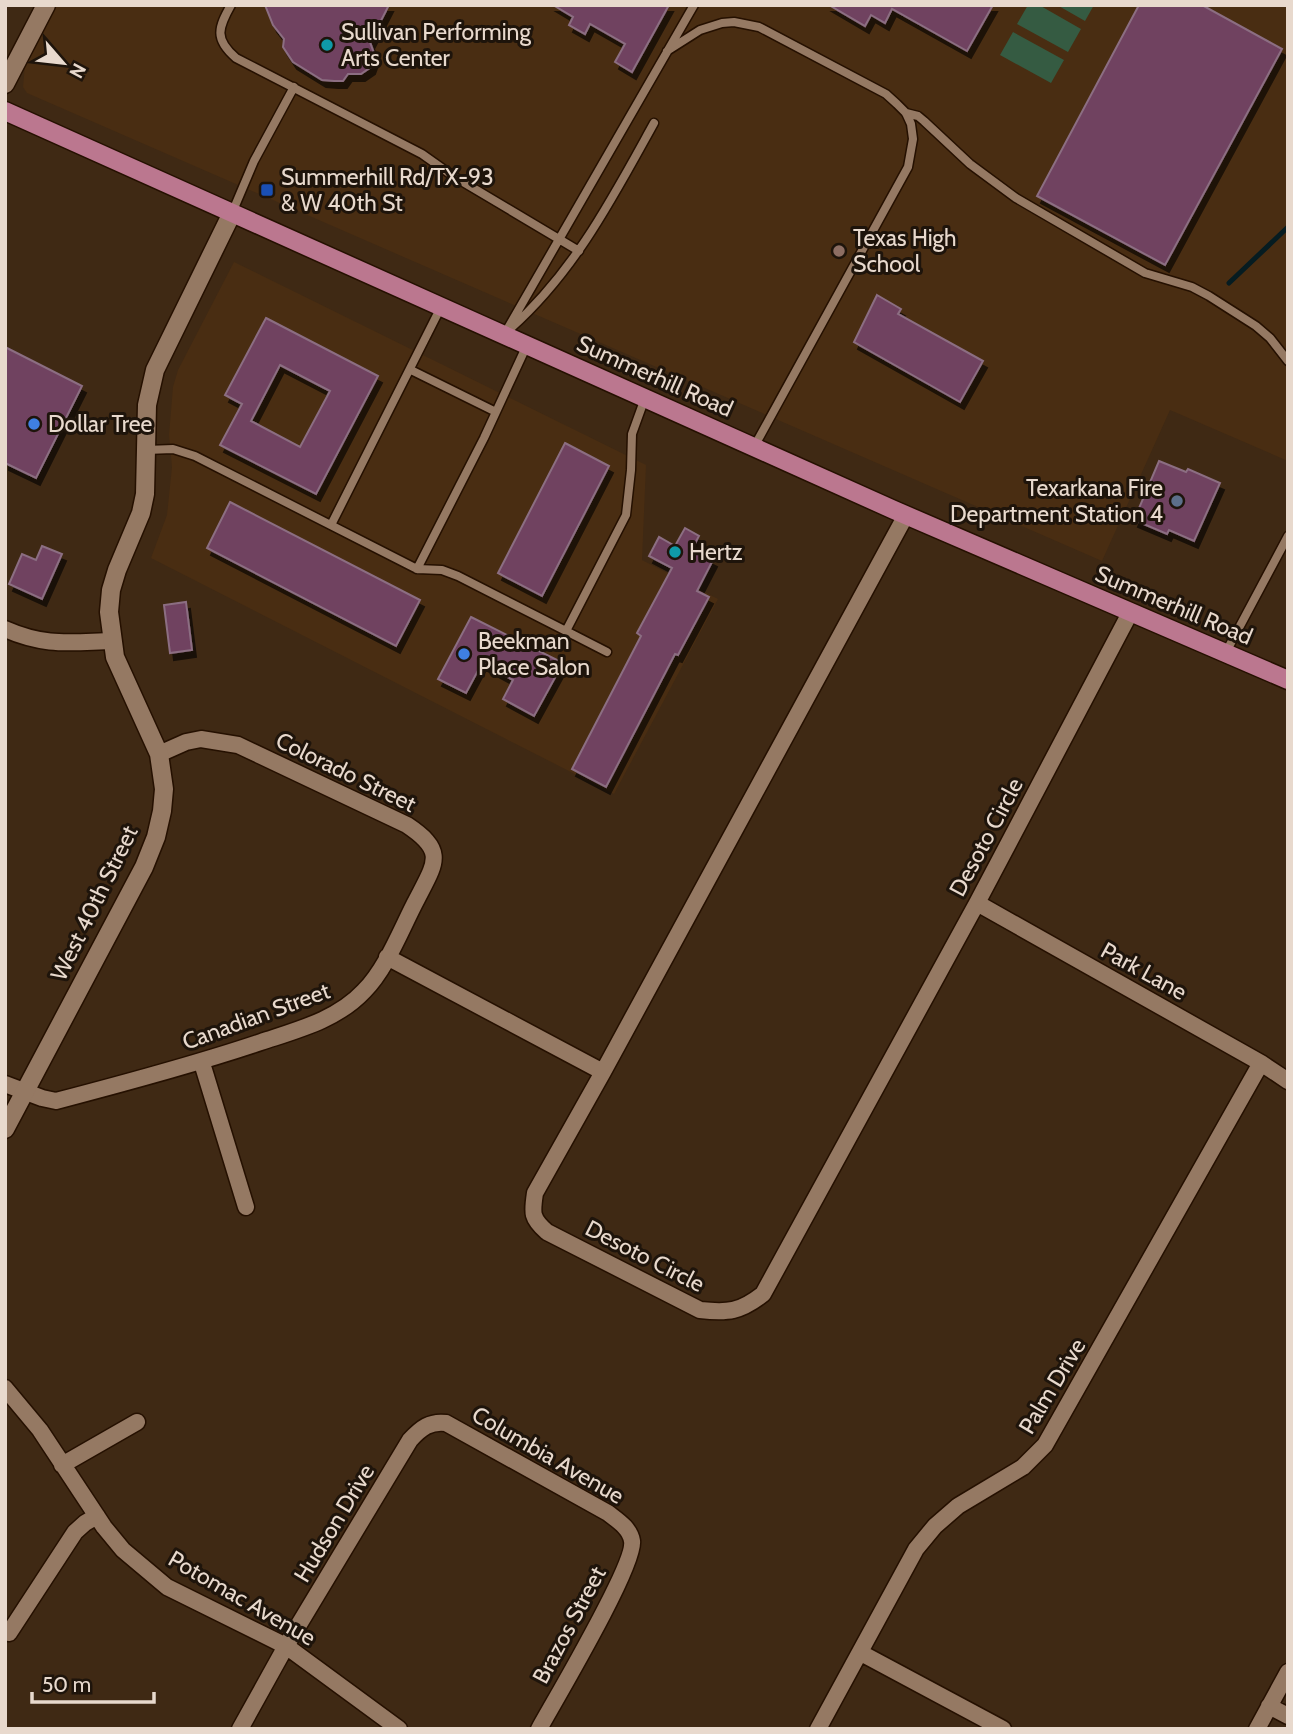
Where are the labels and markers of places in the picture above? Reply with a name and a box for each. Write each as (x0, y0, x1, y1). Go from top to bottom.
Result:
place label: Sullivan Performing Arts Center (341, 18, 531, 72)
marker: Sullivan Performing Arts Center (319, 37, 335, 53)
place label: Summerhill Rd/TX-93 & W 40th St (281, 163, 494, 217)
marker: Summerhill Rd/TX-93 & W 40th St (259, 182, 275, 198)
place label: Texas High School (853, 224, 956, 278)
marker: Texas High School (831, 243, 847, 259)
place label: Dollar Tree (48, 410, 153, 438)
marker: Dollar Tree (26, 416, 42, 432)
place label: Texarkana Fire Department Station 4 (950, 474, 1163, 528)
marker: Texarkana Fire Department Station 4 (1169, 493, 1185, 509)
place label: Hertz (689, 538, 743, 566)
marker: Hertz (667, 544, 683, 560)
place label: Beekman Place Salon (478, 627, 590, 681)
marker: Beekman Place Salon (456, 646, 472, 662)

